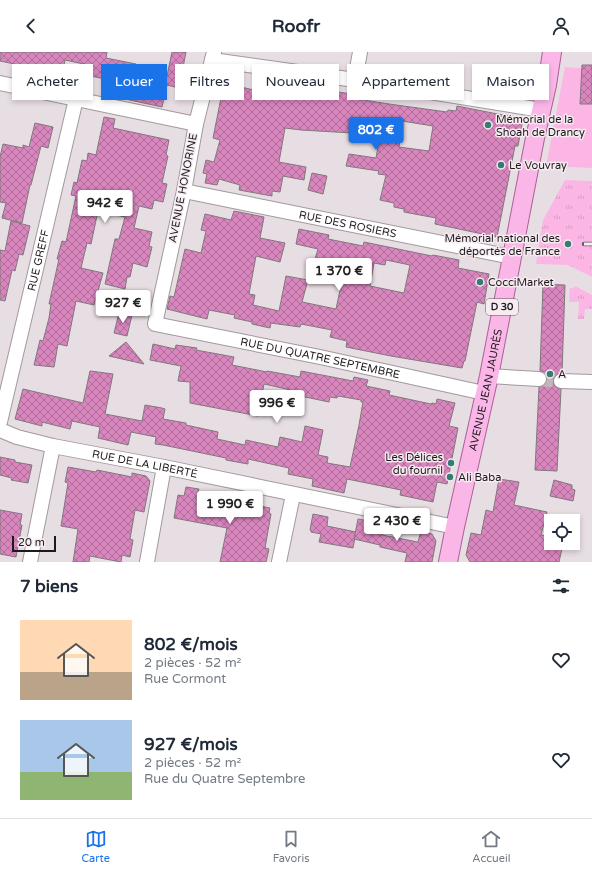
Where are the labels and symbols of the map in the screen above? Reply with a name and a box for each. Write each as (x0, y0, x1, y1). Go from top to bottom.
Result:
place label: Mémorial de la Shoah de Drancy (496, 113, 585, 139)
pin: 802 € (348, 117, 404, 151)
marker: Mémorial de la Shoah de Drancy (483, 120, 493, 130)
street label: AVENUE HONORINE (166, 132, 200, 244)
place label: Le Vouvray (509, 159, 567, 172)
marker: Le Vouvray (496, 160, 506, 170)
pin: 942 € (77, 190, 133, 224)
street label: RUE DES ROSIERS (298, 208, 398, 240)
street label: RUE GREFF (25, 228, 52, 292)
place label: Mémorial national des déportés de France (444, 232, 560, 258)
marker: Mémorial national des déportés de France (563, 239, 573, 249)
pin: 1 370 € (302, 258, 376, 292)
place label: CocciMarket (488, 276, 554, 289)
marker: CocciMarket (475, 277, 485, 287)
pin: 927 € (95, 290, 151, 324)
road number: D 30 (486, 299, 518, 315)
street label: AVENUE JEAN JAURÈS (466, 328, 505, 452)
street label: RUE DU QUATRE SEPTEMBRE (239, 335, 401, 381)
place label: A (558, 368, 566, 381)
marker: A (545, 369, 555, 379)
pin: 996 € (249, 390, 305, 424)
street label: RUE DE LA LIBERTÉ (91, 447, 199, 480)
place label: Les Délices du fournil (385, 451, 443, 477)
marker: Les Délices du fournil (446, 458, 456, 468)
place label: Ali Baba (458, 471, 501, 484)
marker: Ali Baba (445, 472, 455, 482)
pin: 1 990 € (193, 491, 267, 525)
pin: 2 430 € (360, 508, 434, 542)
scale bar (12, 534, 56, 553)

